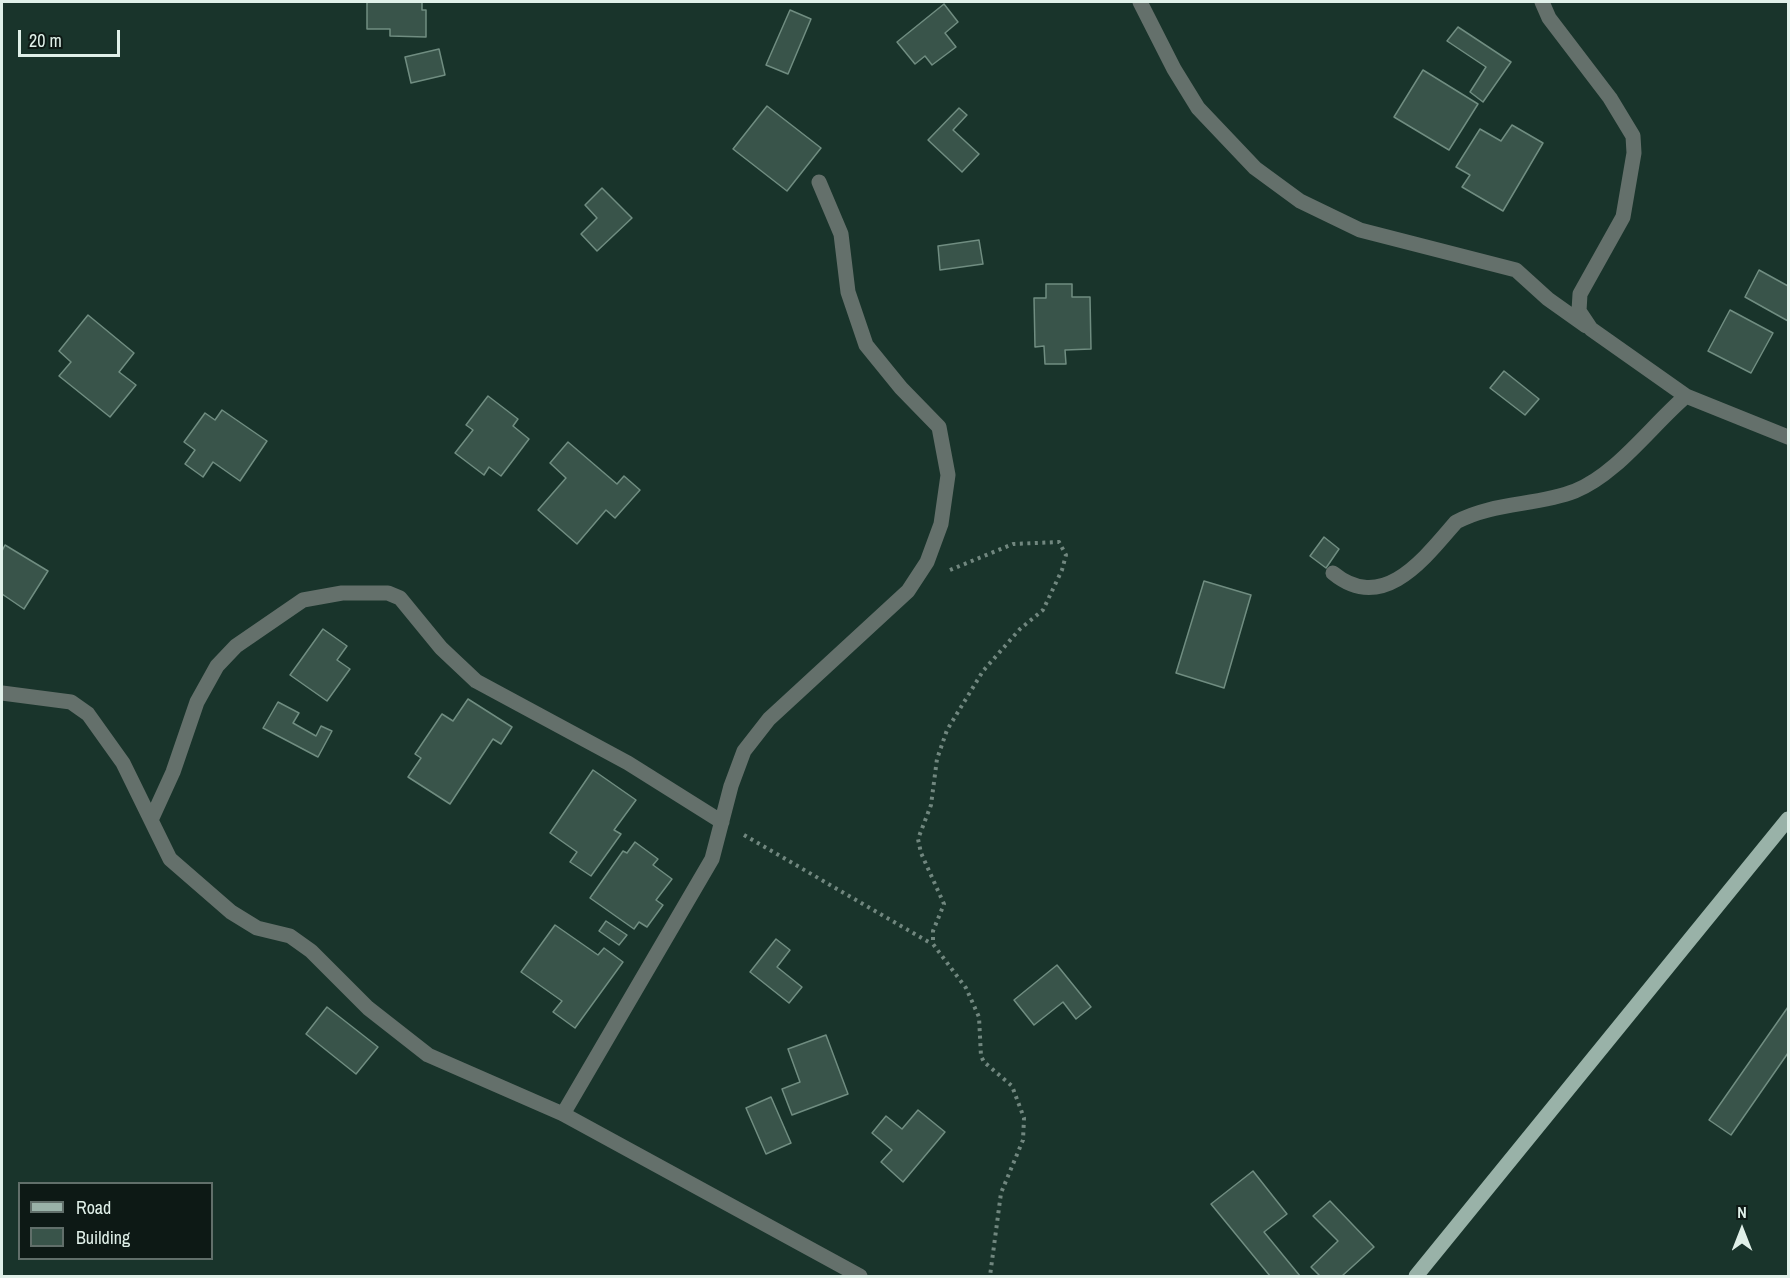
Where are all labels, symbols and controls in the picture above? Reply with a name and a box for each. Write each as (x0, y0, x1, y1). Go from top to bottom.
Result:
scale bar (21, 18, 123, 56)
text: 20 m (29, 28, 62, 53)
legend (18, 1182, 213, 1260)
text: Road (76, 1195, 111, 1220)
north arrow (1712, 1200, 1772, 1260)
text: N (1737, 1201, 1747, 1223)
text: Building (76, 1225, 130, 1250)

